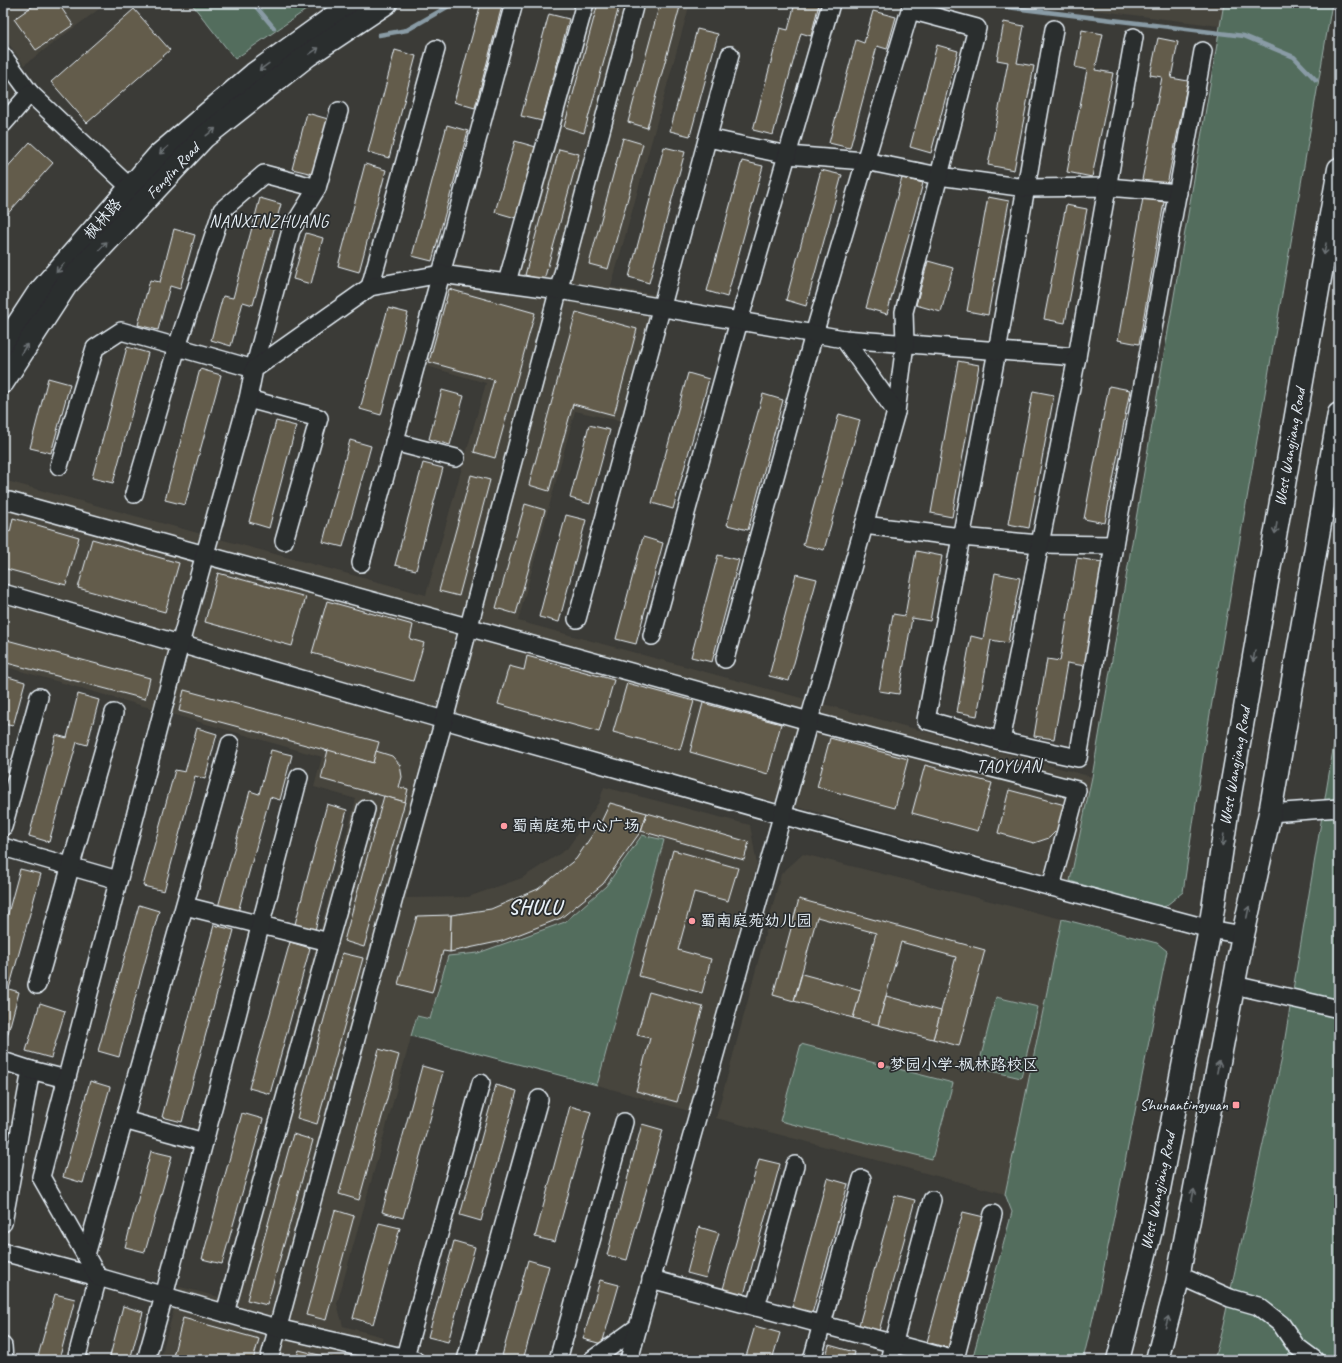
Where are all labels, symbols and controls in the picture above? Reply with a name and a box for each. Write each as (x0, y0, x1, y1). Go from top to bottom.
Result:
one-way arrow (308, 47, 319, 55)
one-way arrow (259, 62, 270, 71)
one-way arrow (206, 127, 217, 136)
street label: Fenglin Road (142, 137, 206, 203)
one-way arrow (159, 146, 170, 155)
street label: 枫林路 (80, 194, 126, 244)
district label: NANXINZHUANG (209, 211, 330, 232)
one-way arrow (98, 241, 108, 251)
one-way arrow (1321, 242, 1329, 255)
one-way arrow (55, 263, 64, 274)
one-way arrow (21, 343, 29, 355)
street label: West Wangjiang Road (1270, 384, 1311, 507)
one-way arrow (1272, 521, 1280, 534)
one-way arrow (1249, 650, 1257, 663)
street label: West Wangjiang Road (1215, 703, 1256, 826)
district label: TAOYUAN (976, 756, 1043, 777)
place label: 蜀南庭苑中心广场 (512, 816, 640, 836)
marker: 蜀南庭苑中心广场 (499, 821, 509, 831)
one-way arrow (1219, 833, 1227, 846)
district label: SHULU (508, 895, 565, 920)
one-way arrow (1245, 906, 1253, 919)
place label: 蜀南庭苑幼儿园 (700, 911, 812, 931)
marker: 蜀南庭苑幼儿园 (687, 916, 697, 926)
place label: 梦园小学-枫林路校区 (889, 1055, 1038, 1075)
marker: 梦园小学-枫林路校区 (876, 1060, 886, 1070)
one-way arrow (1214, 1061, 1222, 1074)
place label: Shunantingyuan (1140, 1095, 1229, 1115)
marker: Shunantingyuan (1231, 1100, 1241, 1110)
street label: West Wangjiang Road (1136, 1128, 1181, 1251)
one-way arrow (1190, 1189, 1198, 1202)
one-way arrow (1163, 1316, 1171, 1329)

